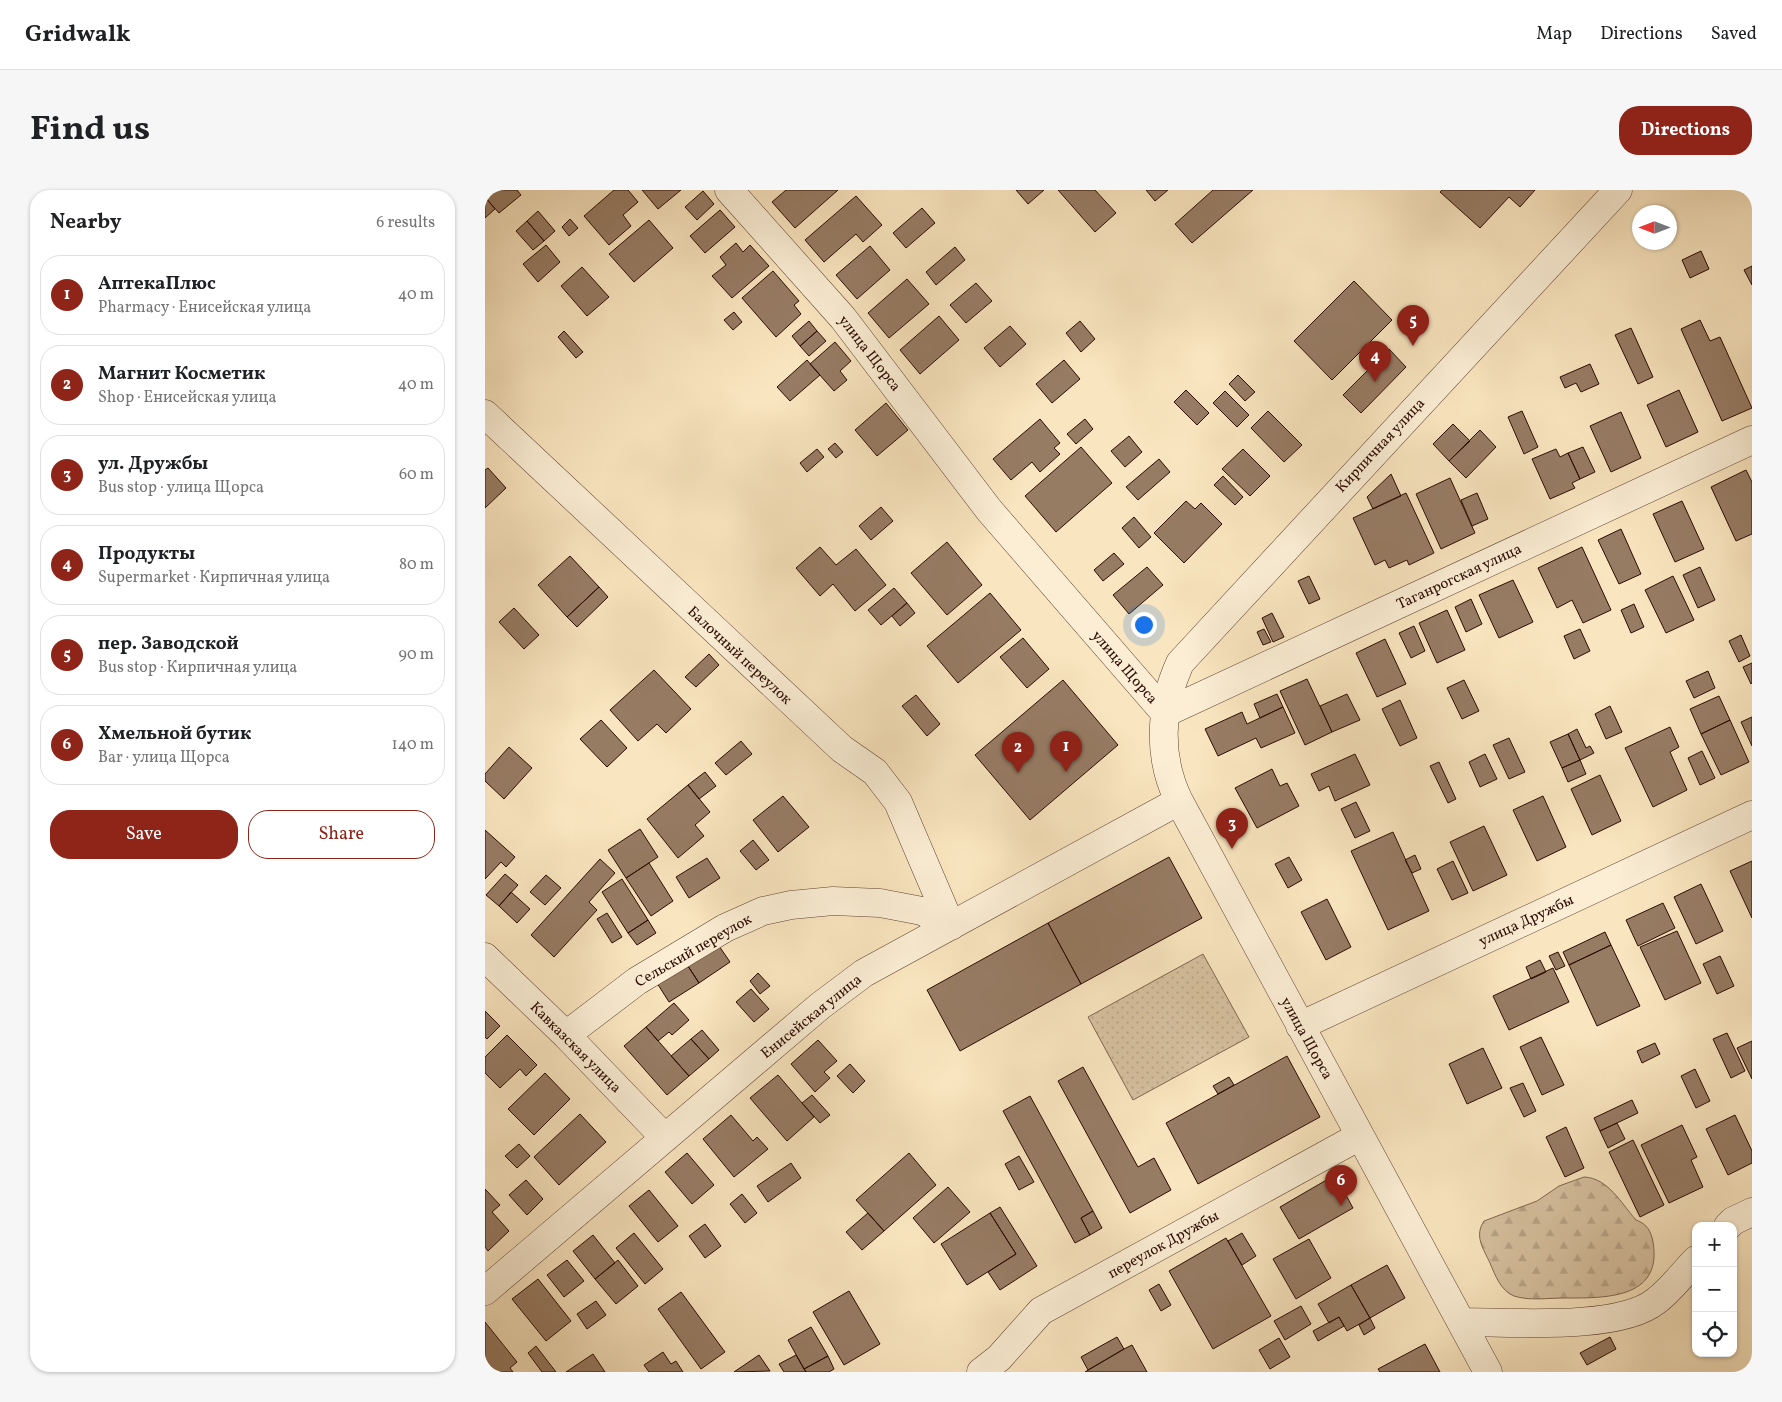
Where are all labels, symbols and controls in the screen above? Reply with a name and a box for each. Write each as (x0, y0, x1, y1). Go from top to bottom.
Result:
text: Gridwalk (25, 18, 131, 52)
text: Map (1536, 22, 1572, 47)
text: Directions (1600, 22, 1683, 47)
text: Saved (1711, 22, 1757, 47)
text: Find us (30, 106, 150, 154)
button: Directions (1619, 106, 1752, 155)
north arrow (1632, 205, 1677, 250)
text: Nearby (50, 208, 121, 237)
text: 6 results (376, 212, 435, 234)
text: АптекаПлюс (98, 271, 216, 297)
text: 1 (64, 284, 70, 306)
text: 40 m (398, 284, 434, 306)
text: Pharmacy · Енисейская улица (98, 297, 311, 319)
pin: 5 (1397, 305, 1429, 346)
street label: улица Щорса (832, 311, 905, 396)
pin: 4 (1359, 341, 1391, 382)
text: Магнит Косметик (98, 361, 265, 387)
text: 2 (63, 374, 71, 396)
text: 40 m (398, 374, 434, 396)
text: Shop · Енисейская улица (98, 387, 276, 409)
street label: Кирпичная улица (1332, 394, 1431, 498)
text: ул. Дружбы (98, 451, 208, 477)
text: 3 (63, 464, 71, 486)
text: 60 m (399, 464, 434, 486)
text: Bus stop · улица Щорса (98, 477, 264, 499)
street label: Таганрогская улица (1394, 539, 1526, 616)
text: Продукты (98, 541, 195, 567)
text: 4 (62, 554, 72, 576)
text: 80 m (399, 554, 434, 576)
text: Supermarket · Кирпичная улица (98, 567, 330, 589)
street label: Балочный переулок (682, 602, 796, 710)
your location (1131, 612, 1157, 638)
street label: улица Щорса (1086, 627, 1162, 709)
text: пер. Заводской (98, 631, 239, 657)
text: 5 (63, 644, 71, 666)
text: 90 m (398, 644, 434, 666)
text: Bus stop · Кирпичная улица (98, 657, 297, 679)
text: Хмельной бутик (98, 721, 251, 747)
pin: 1 (1050, 731, 1082, 772)
pin: 2 (1002, 732, 1034, 773)
text: 6 (63, 734, 71, 756)
text: 140 m (392, 734, 434, 756)
text: Bar · улица Щорса (98, 747, 230, 769)
pin: 3 (1216, 808, 1248, 849)
button: Save (50, 810, 238, 859)
button: Share (248, 810, 435, 859)
street label: улица Дружбы (1476, 890, 1578, 953)
street label: Сельский переулок (632, 909, 756, 993)
street label: Енисейская улица (757, 970, 867, 1065)
street label: улица Щорса (1274, 994, 1337, 1084)
street label: Кавказская улица (525, 998, 625, 1098)
pin: 6 (1325, 1165, 1357, 1206)
street label: переулок Дружбы (1104, 1206, 1223, 1285)
map controls (1692, 1222, 1737, 1357)
button: + (1692, 1222, 1737, 1267)
button: − (1692, 1267, 1737, 1312)
button: locate (1692, 1312, 1737, 1357)

